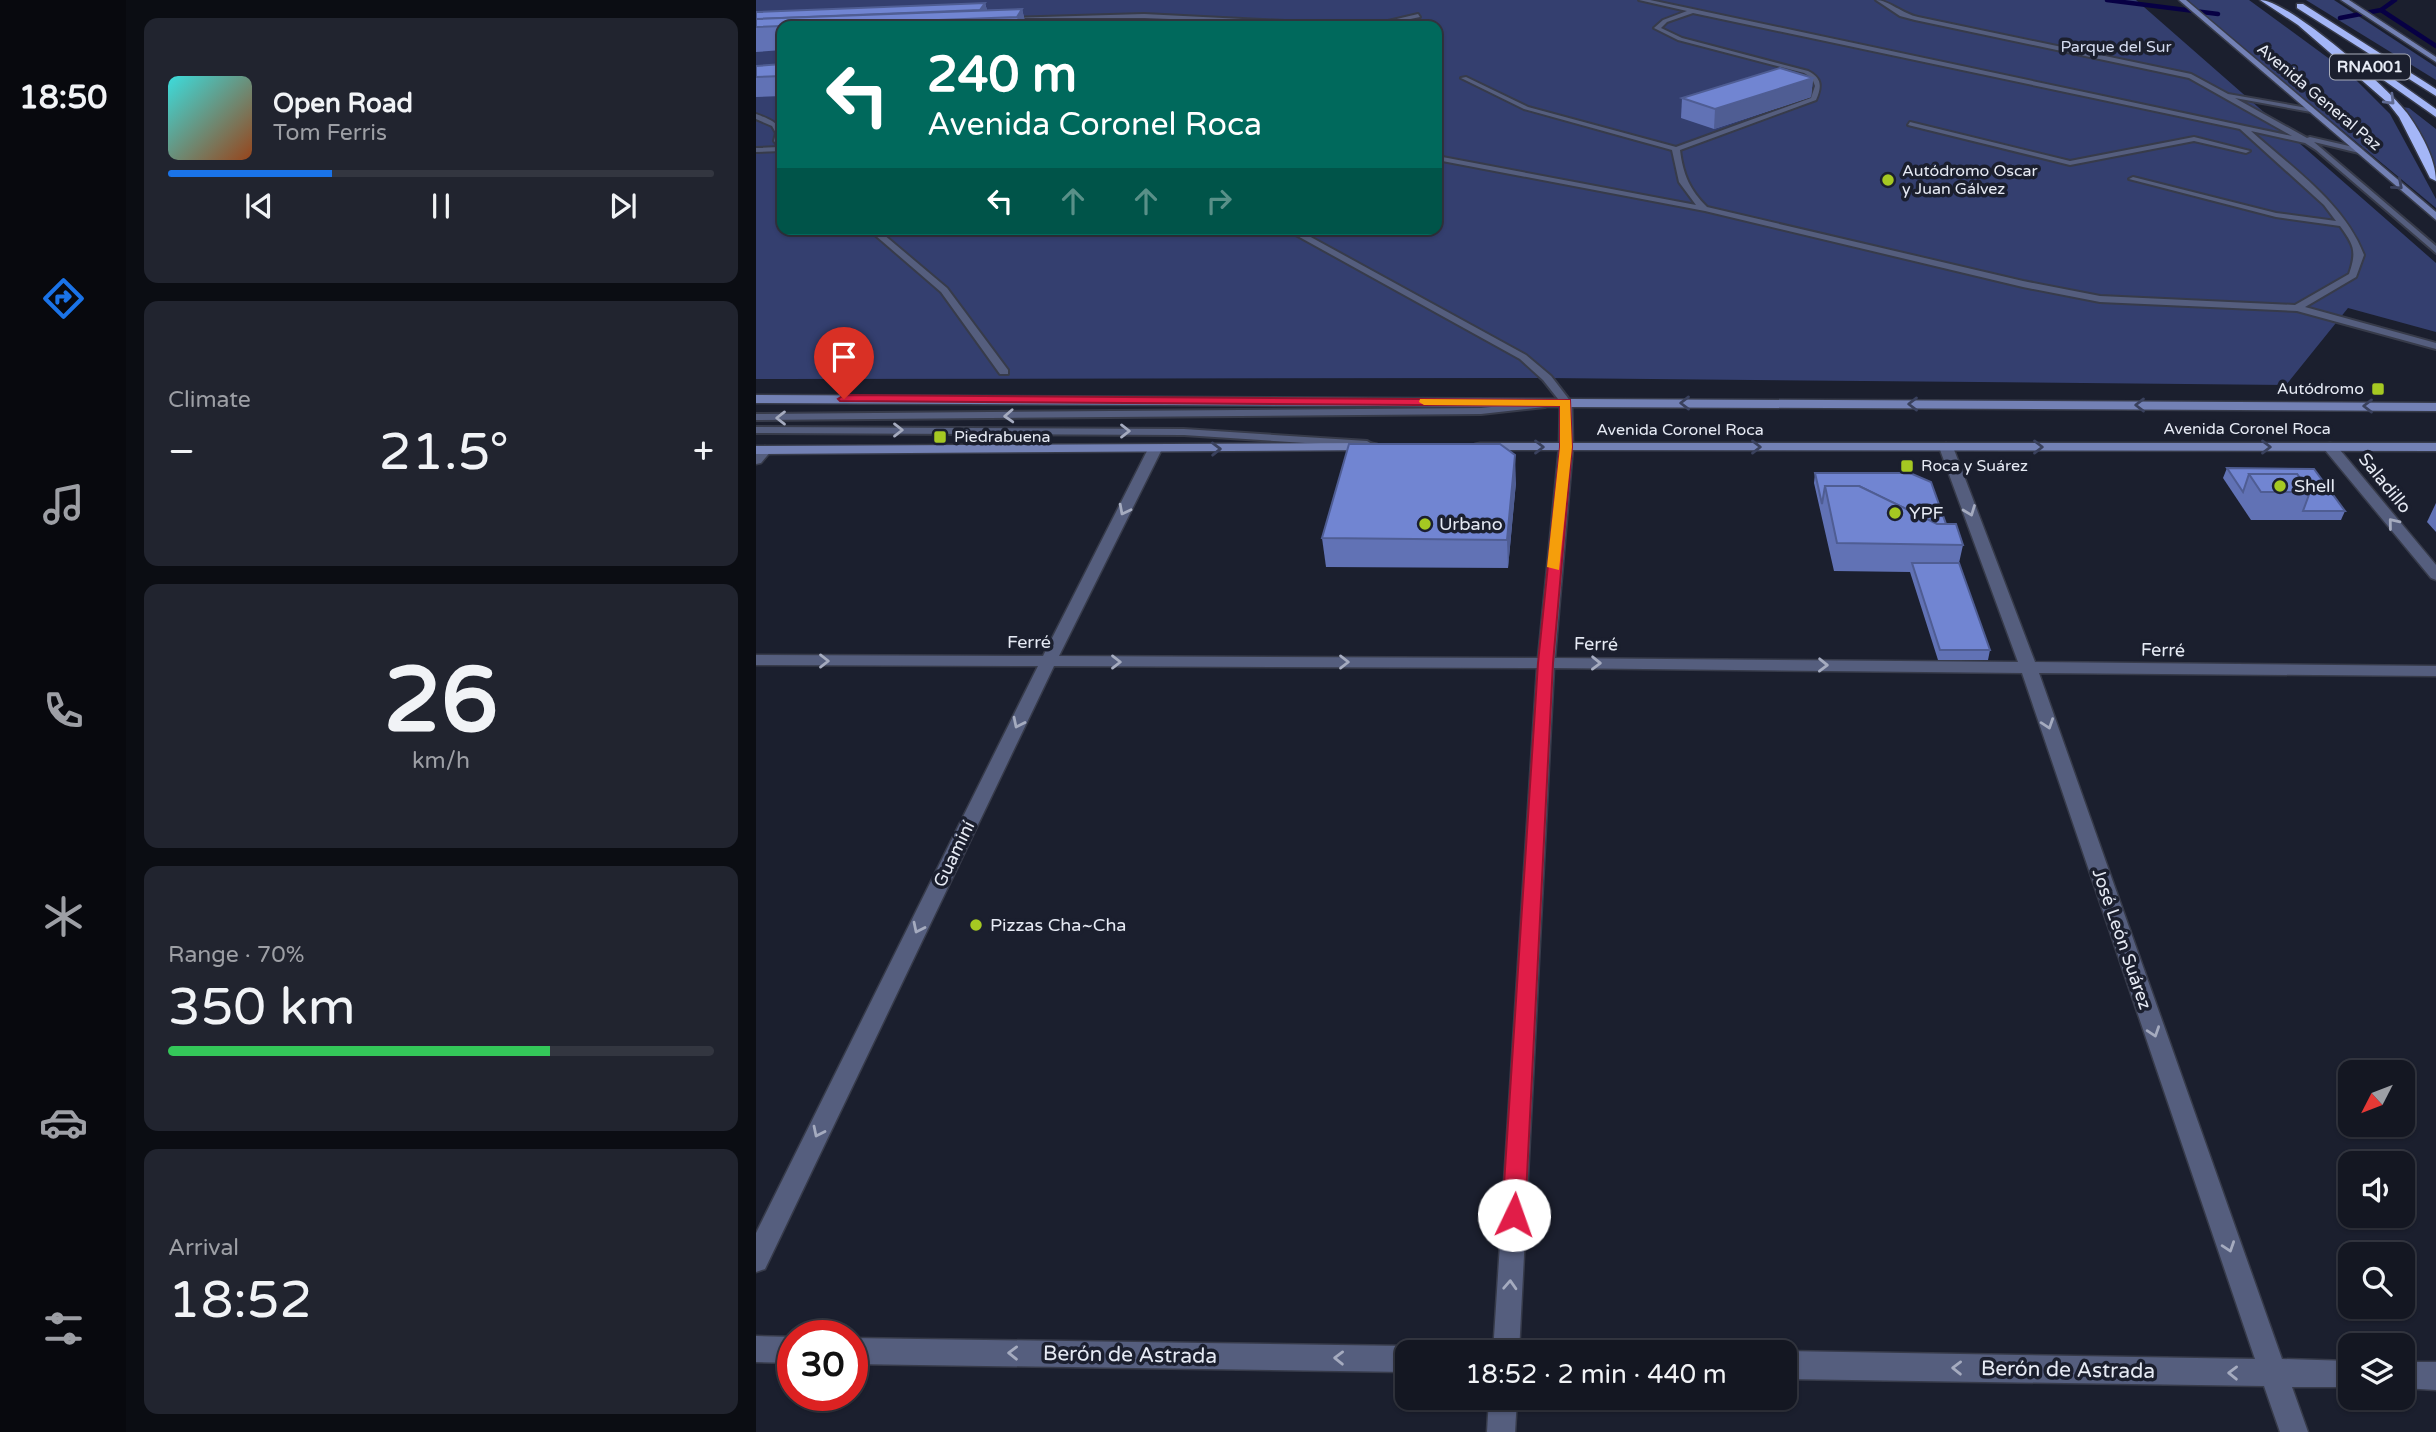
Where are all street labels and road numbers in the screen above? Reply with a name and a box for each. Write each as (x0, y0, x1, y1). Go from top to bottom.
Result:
street label: Avenida General Paz (2253, 39, 2385, 155)
road number: RNA001 (2330, 54, 2410, 80)
street label: Avenida Coronel Roca (2163, 419, 2331, 439)
street label: Avenida Coronel Roca (1596, 420, 1764, 440)
street label: Saladillo (2354, 448, 2416, 518)
street label: Ferré (1007, 631, 1051, 653)
street label: Ferré (1574, 633, 1618, 655)
street label: Ferré (2141, 639, 2185, 661)
street label: Guaminí (929, 817, 980, 891)
street label: José León Suárez (2088, 866, 2156, 1012)
street label: Berón de Astrada (1043, 1341, 1217, 1369)
street label: Berón de Astrada (1981, 1356, 2155, 1384)

